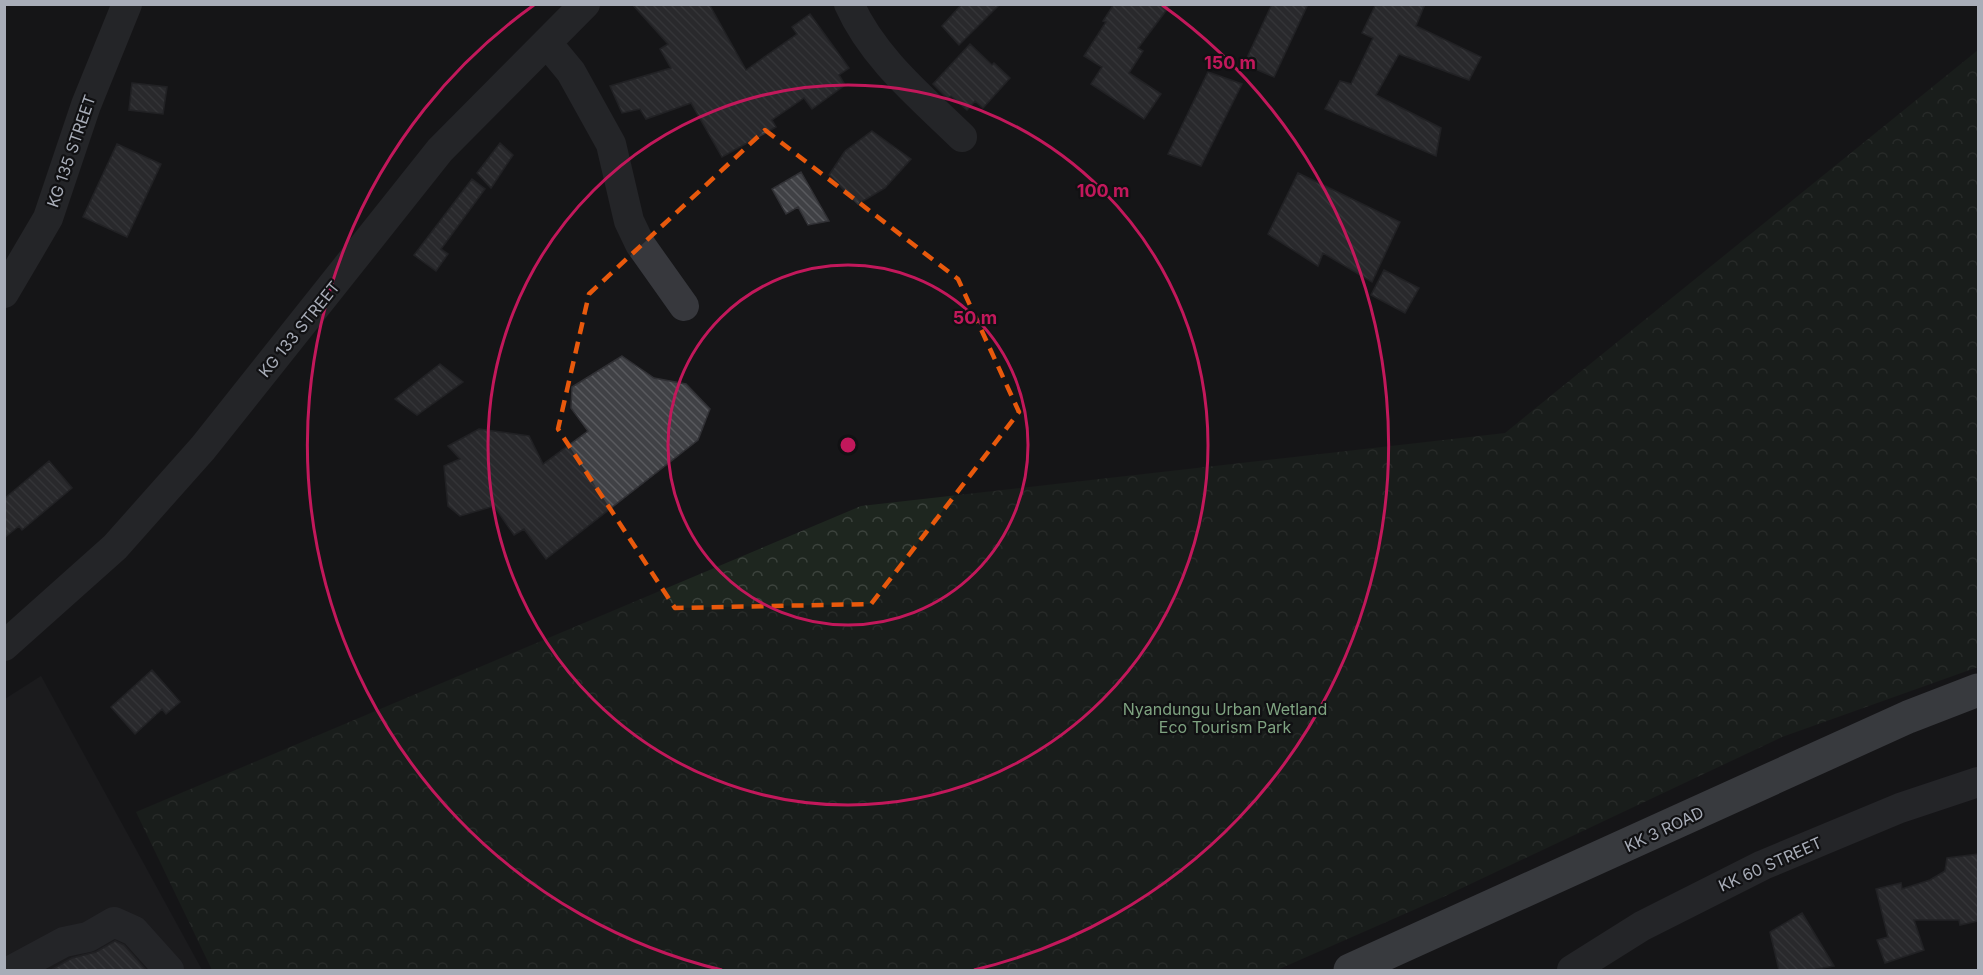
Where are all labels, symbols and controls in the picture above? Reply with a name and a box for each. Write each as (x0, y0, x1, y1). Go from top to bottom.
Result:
text: 150 m (1204, 52, 1256, 73)
street label: KG 135 STREET (42, 92, 100, 210)
text: 100 m (1077, 180, 1129, 201)
street label: KG 133 STREET (254, 277, 344, 381)
text: 50 m (953, 307, 997, 328)
centre of rings (838, 435, 858, 455)
park label: Nyandungu Urban Wetland Eco Tourism Park (1123, 699, 1327, 737)
street label: KK 3 ROAD (1621, 802, 1707, 856)
street label: KK 60 STREET (1715, 832, 1825, 896)

